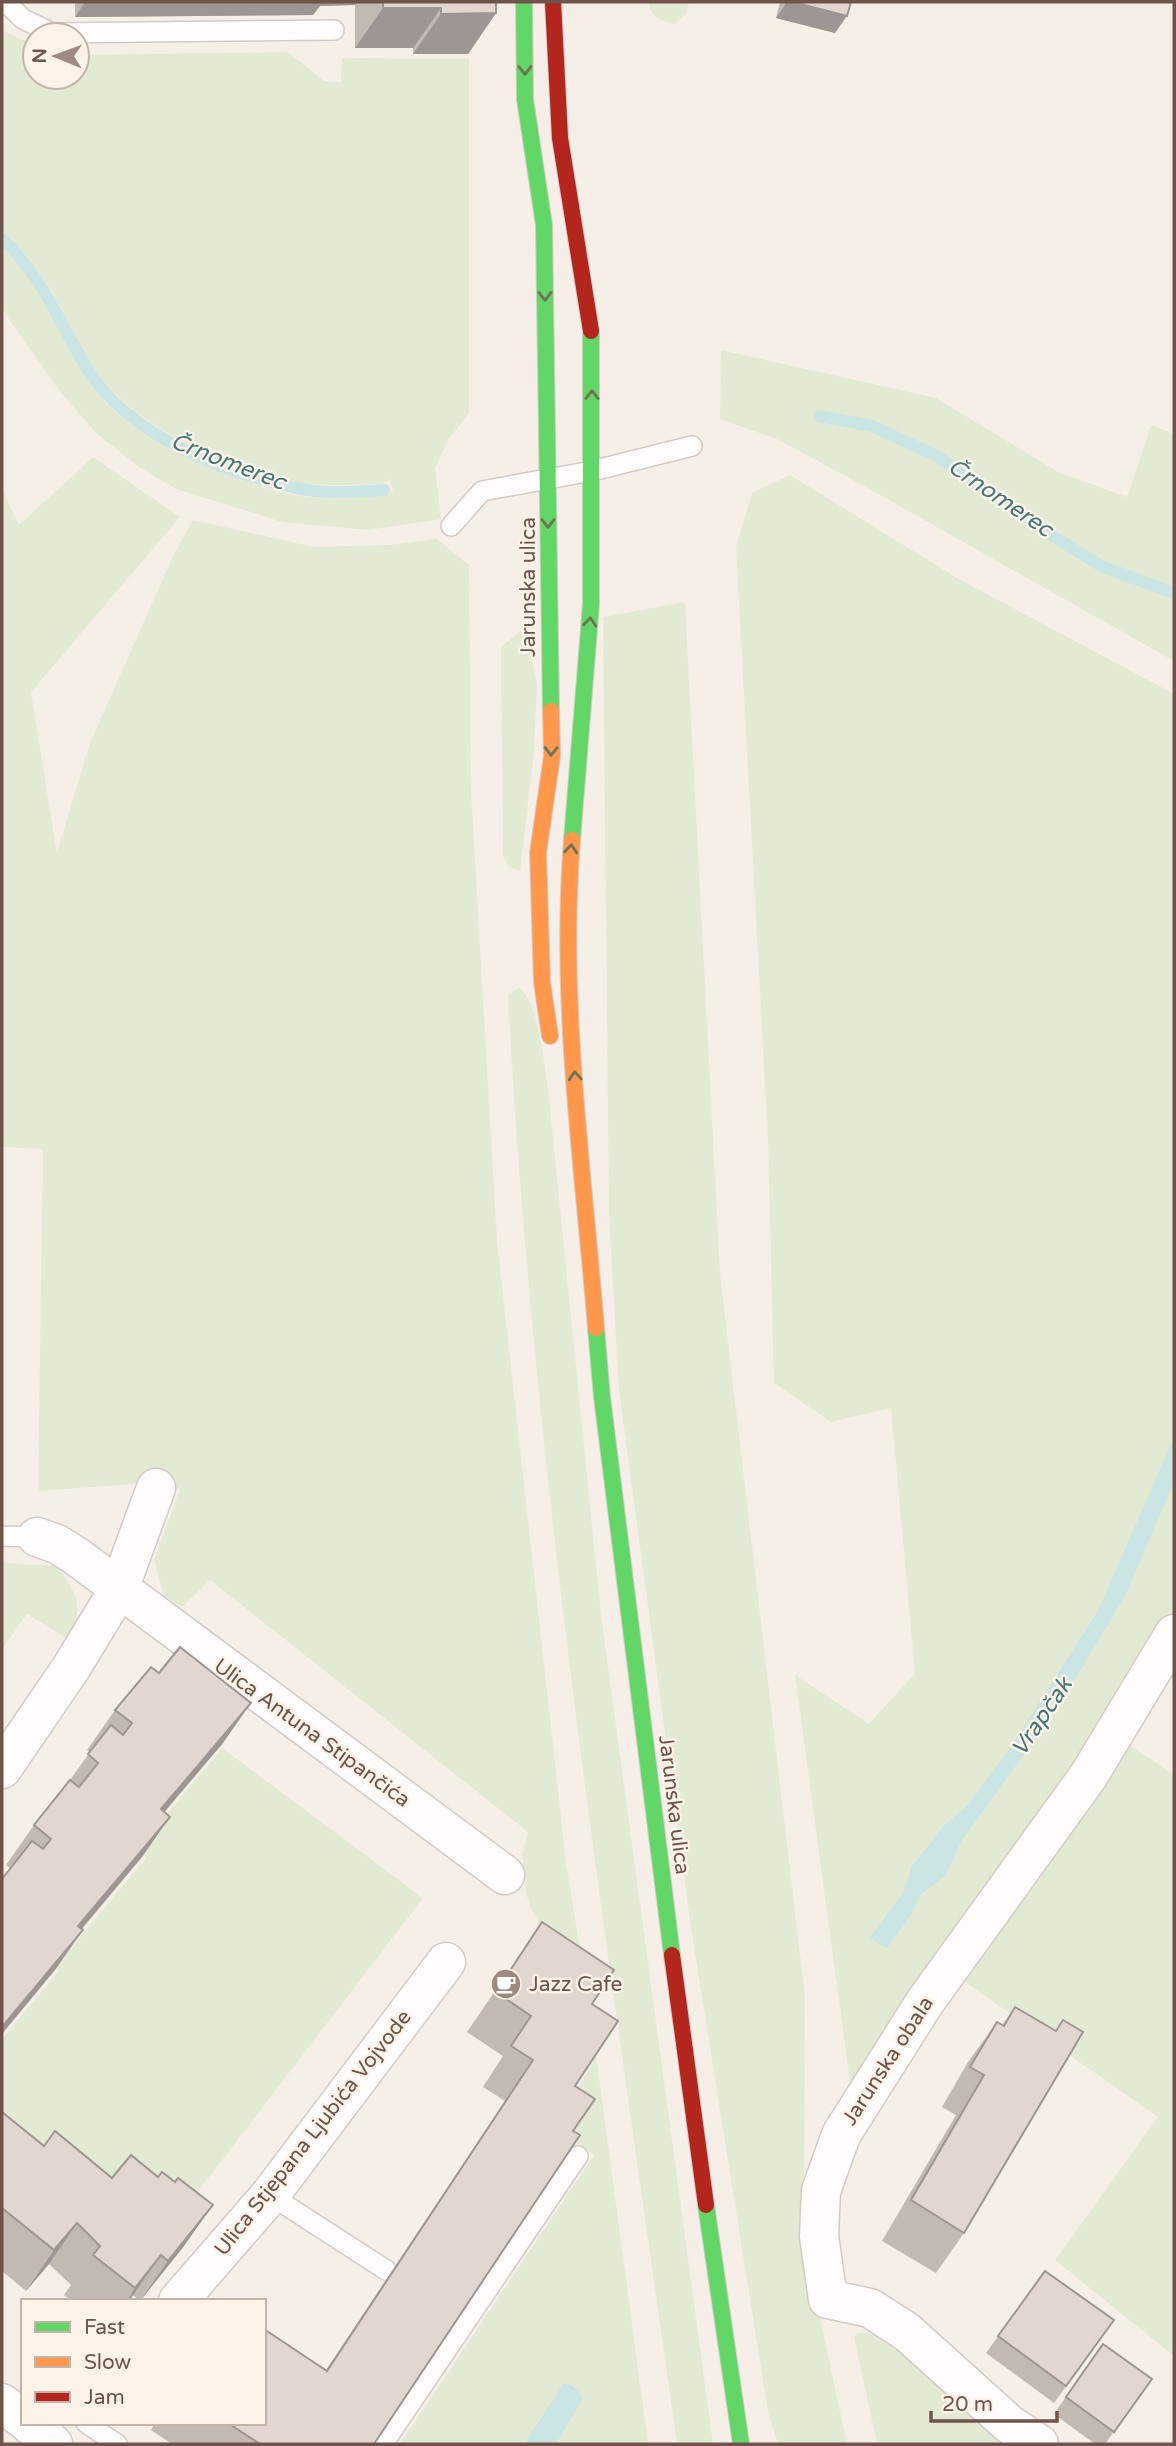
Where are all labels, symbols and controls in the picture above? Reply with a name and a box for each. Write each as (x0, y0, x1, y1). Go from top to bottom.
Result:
north arrow (21, 21, 91, 91)
text: N (29, 48, 51, 64)
one-way arrow (517, 65, 532, 76)
one-way arrow (537, 291, 553, 302)
one-way arrow (584, 389, 600, 400)
water label: Črnomerec (167, 427, 292, 498)
water label: Črnomerec (942, 453, 1060, 545)
street label: Jarunska ulica (516, 517, 541, 657)
one-way arrow (540, 519, 556, 529)
one-way arrow (582, 617, 597, 628)
one-way arrow (543, 746, 559, 757)
one-way arrow (563, 843, 578, 854)
one-way arrow (568, 1070, 583, 1081)
street label: Ulica Antuna Stipančića (209, 1653, 415, 1813)
water label: Vrapčak (1006, 1671, 1079, 1762)
street label: Jarunska ulica (653, 1734, 695, 1876)
cafe icon: Jazz Cafe (489, 1967, 523, 2001)
place label: Jazz Cafe (529, 1972, 623, 1997)
street label: Jarunska obala (837, 1992, 939, 2130)
street label: Ulica Stjepana Ljubića Vojvode (209, 2005, 417, 2261)
legend (21, 2299, 266, 2425)
text: Fast (84, 2315, 125, 2340)
text: Slow (84, 2350, 132, 2375)
scale bar (931, 2380, 1057, 2424)
text: Jam (84, 2385, 125, 2410)
text: 20 m (942, 2392, 993, 2417)

